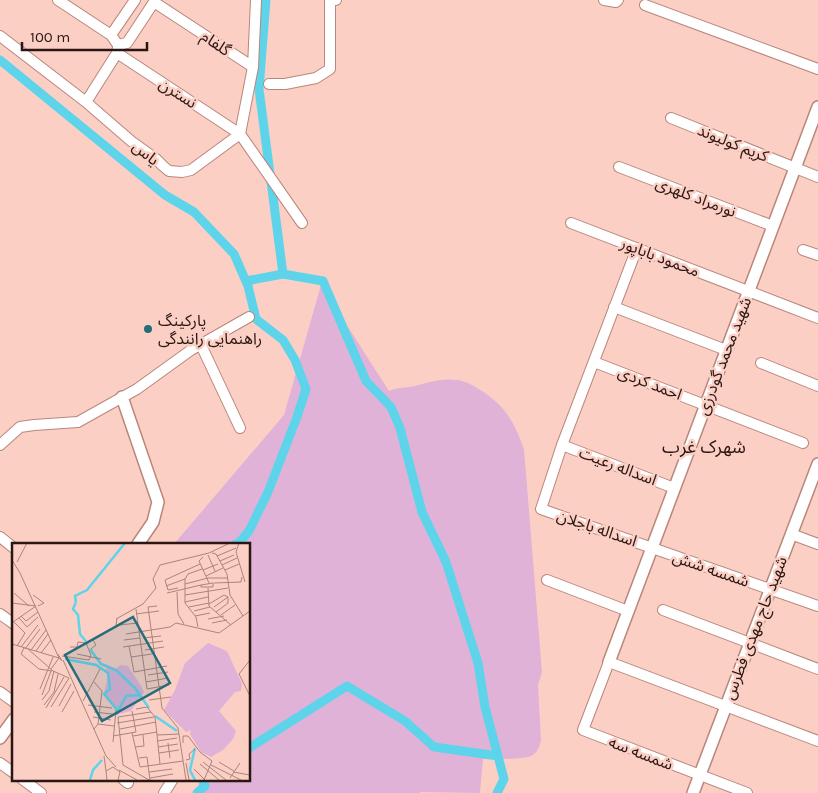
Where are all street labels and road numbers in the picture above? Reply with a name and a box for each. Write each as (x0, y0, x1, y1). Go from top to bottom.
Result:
street label: گلفام (196, 26, 235, 62)
street label: نسترن (156, 74, 200, 112)
street label: کریم کولیوند (694, 120, 772, 169)
street label: یاس (129, 137, 163, 169)
street label: نورمراد کلهری (653, 173, 739, 221)
street label: محمود باباپور (617, 233, 702, 282)
street label: شهید محمد گودرزی (693, 294, 755, 418)
street label: احمد کردی (615, 362, 685, 404)
street label: اسداله رعیت (577, 443, 659, 489)
street label: اسداله باجلان (555, 505, 639, 551)
street label: شمسه شش (670, 547, 752, 591)
street label: شهید حاج مهدی فطرس (719, 554, 794, 703)
street label: شمسه سه (606, 732, 676, 774)

